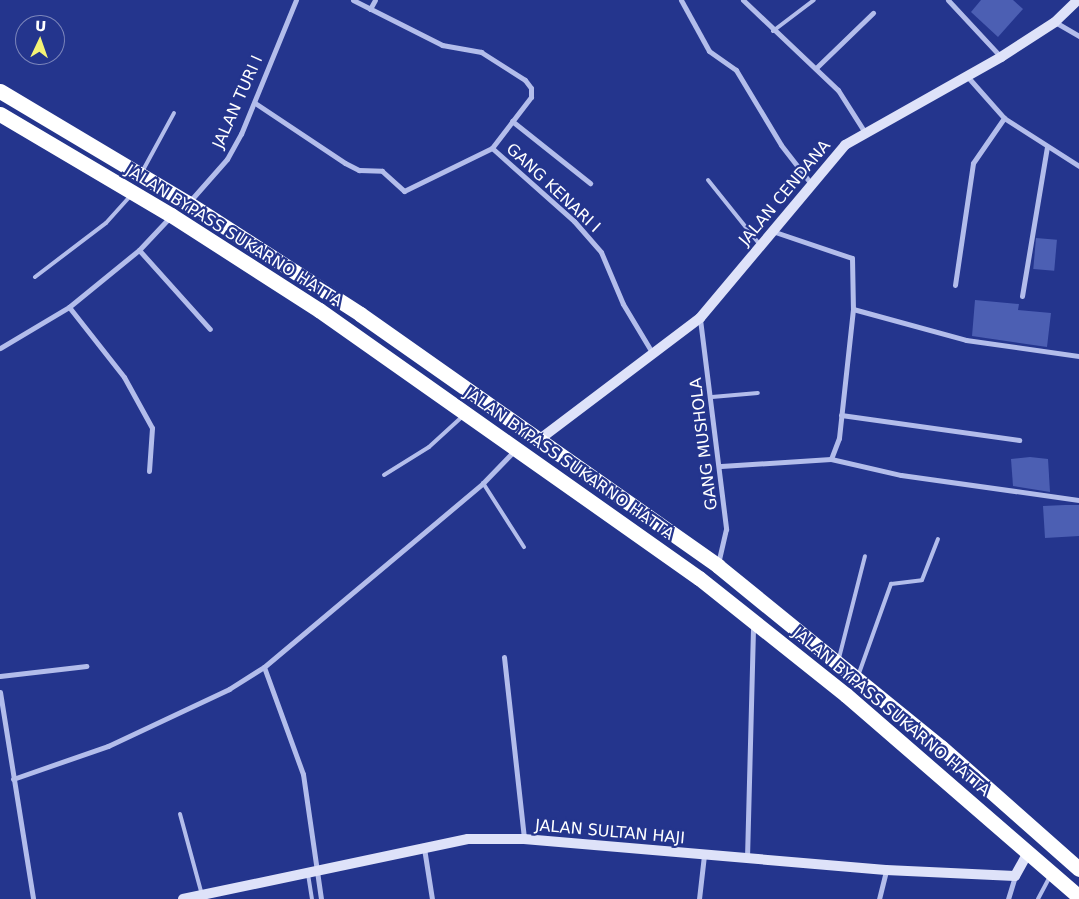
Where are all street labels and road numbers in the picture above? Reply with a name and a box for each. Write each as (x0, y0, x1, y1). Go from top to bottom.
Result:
street label: JALAN TURI I (209, 53, 267, 151)
street label: JALAN CENDANA (735, 136, 835, 250)
street label: GANG KENARI I (502, 139, 604, 237)
street label: JALAN BYPASS SUKARNO HATTA (122, 161, 346, 311)
street label: GANG MUSHOLA (686, 377, 722, 511)
street label: JALAN BYPASS SUKARNO HATTA (460, 384, 678, 544)
street label: JALAN BYPASS SUKARNO HATTA (788, 624, 994, 800)
street label: JALAN SULTAN HAJI (534, 816, 686, 848)

